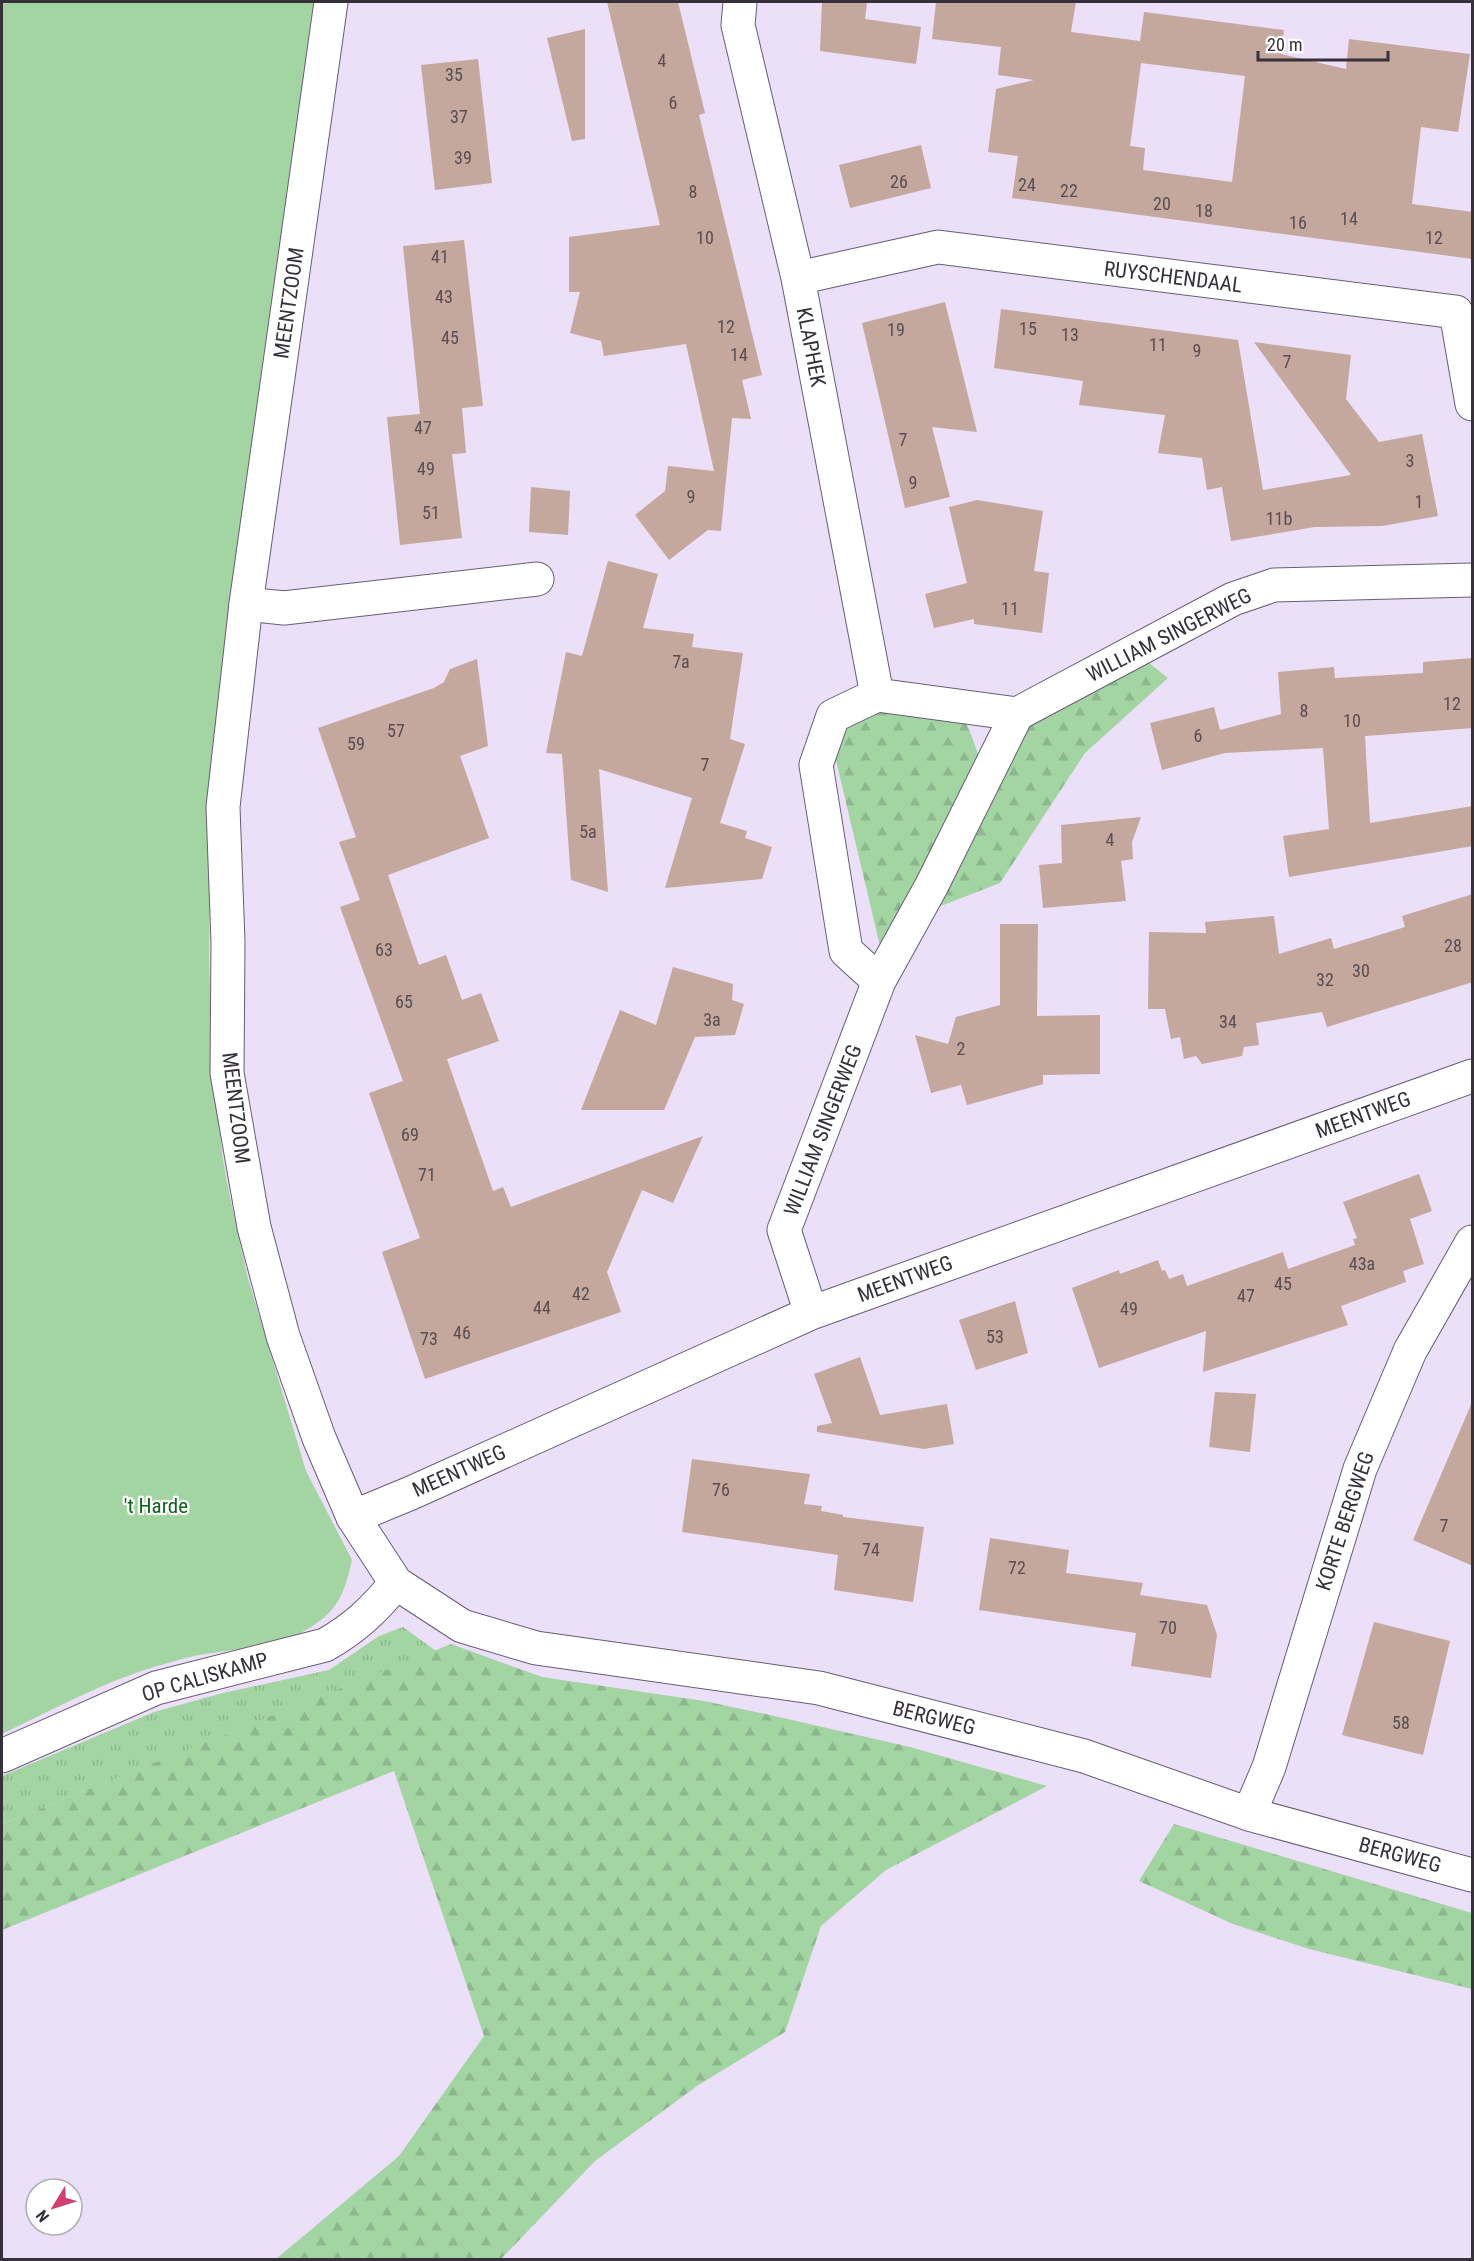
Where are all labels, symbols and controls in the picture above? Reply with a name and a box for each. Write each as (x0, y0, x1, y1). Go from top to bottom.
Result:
scale bar (1258, 24, 1388, 62)
text: 20 m (1267, 34, 1302, 55)
house number: 4 (658, 50, 667, 71)
house number: 35 (445, 64, 463, 85)
house number: 6 (669, 92, 677, 113)
house number: 37 (450, 106, 468, 127)
house number: 39 (454, 147, 472, 168)
house number: 26 (890, 171, 908, 192)
house number: 24 (1018, 174, 1036, 195)
house number: 22 (1060, 180, 1078, 201)
house number: 8 (689, 181, 697, 202)
house number: 20 (1153, 193, 1171, 214)
house number: 18 (1195, 200, 1213, 221)
house number: 14 (1340, 208, 1358, 229)
house number: 16 (1289, 212, 1307, 233)
house number: 10 (696, 227, 714, 248)
house number: 12 (1425, 227, 1443, 248)
street label: MEENTZOOM (269, 246, 309, 360)
house number: 41 (431, 246, 449, 267)
street label: RUYSCHENDAAL (1103, 257, 1243, 297)
house number: 43 (435, 286, 453, 307)
street label: KLAPHEK (792, 305, 831, 389)
house number: 12 (717, 316, 735, 337)
house number: 15 (1019, 318, 1037, 339)
house number: 19 (887, 319, 905, 340)
house number: 13 (1061, 324, 1079, 345)
house number: 45 (441, 327, 459, 348)
house number: 11 (1149, 334, 1167, 355)
house number: 9 (1193, 340, 1201, 361)
house number: 14 (730, 344, 748, 365)
house number: 7 (1283, 351, 1292, 372)
house number: 47 (414, 417, 432, 438)
house number: 7 (899, 429, 908, 450)
house number: 3 (1406, 450, 1414, 471)
house number: 49 (417, 458, 435, 479)
house number: 9 (909, 472, 917, 493)
house number: 9 (687, 486, 695, 507)
house number: 1 (1415, 491, 1423, 512)
house number: 51 (422, 502, 440, 523)
house number: 11b (1266, 508, 1292, 529)
street label: WILLIAM SINGERWEG (1083, 583, 1255, 687)
house number: 11 (1001, 598, 1019, 619)
house number: 7a (672, 651, 690, 672)
house number: 12 (1443, 693, 1461, 714)
house number: 8 (1300, 700, 1308, 721)
house number: 10 (1343, 710, 1361, 731)
house number: 57 (387, 720, 405, 741)
house number: 6 (1194, 725, 1202, 746)
house number: 59 (347, 733, 365, 754)
house number: 7 (701, 754, 710, 775)
house number: 5a (579, 821, 597, 842)
house number: 4 (1106, 829, 1115, 850)
house number: 28 (1444, 935, 1462, 956)
house number: 63 (375, 939, 393, 960)
house number: 30 (1352, 960, 1370, 981)
house number: 32 (1316, 969, 1334, 990)
house number: 65 (395, 991, 413, 1012)
house number: 3a (703, 1009, 721, 1030)
house number: 34 (1219, 1011, 1237, 1032)
house number: 2 (957, 1038, 966, 1059)
street label: WILLIAM SINGERWEG (779, 1041, 867, 1219)
street label: MEENTZOOM (217, 1051, 255, 1165)
street label: MEENTWEG (1312, 1087, 1414, 1143)
house number: 69 (401, 1124, 419, 1145)
house number: 71 (418, 1164, 436, 1185)
street label: MEENTWEG (854, 1251, 956, 1307)
house number: 43a (1349, 1253, 1375, 1274)
house number: 45 (1274, 1273, 1292, 1294)
house number: 42 (572, 1283, 590, 1304)
house number: 47 (1237, 1285, 1255, 1306)
house number: 44 (533, 1297, 551, 1318)
house number: 49 (1120, 1298, 1138, 1319)
house number: 46 (453, 1322, 471, 1343)
house number: 53 (986, 1326, 1004, 1347)
house number: 73 (420, 1328, 438, 1349)
street label: MEENTWEG (409, 1440, 509, 1502)
street label: KORTE BERGWEG (1311, 1449, 1379, 1593)
house number: 76 (712, 1479, 730, 1500)
park label: 't Harde (124, 1494, 188, 1518)
house number: 7 (1440, 1515, 1449, 1536)
house number: 74 (862, 1539, 880, 1560)
house number: 72 (1008, 1557, 1026, 1578)
house number: 70 (1159, 1617, 1177, 1638)
street label: OP CALISKAMP (139, 1648, 271, 1706)
street label: BERGWEG (890, 1696, 978, 1740)
house number: 58 (1392, 1712, 1410, 1733)
street label: BERGWEG (1356, 1832, 1444, 1878)
north arrow (24, 2177, 84, 2237)
text: N (32, 2206, 53, 2226)

